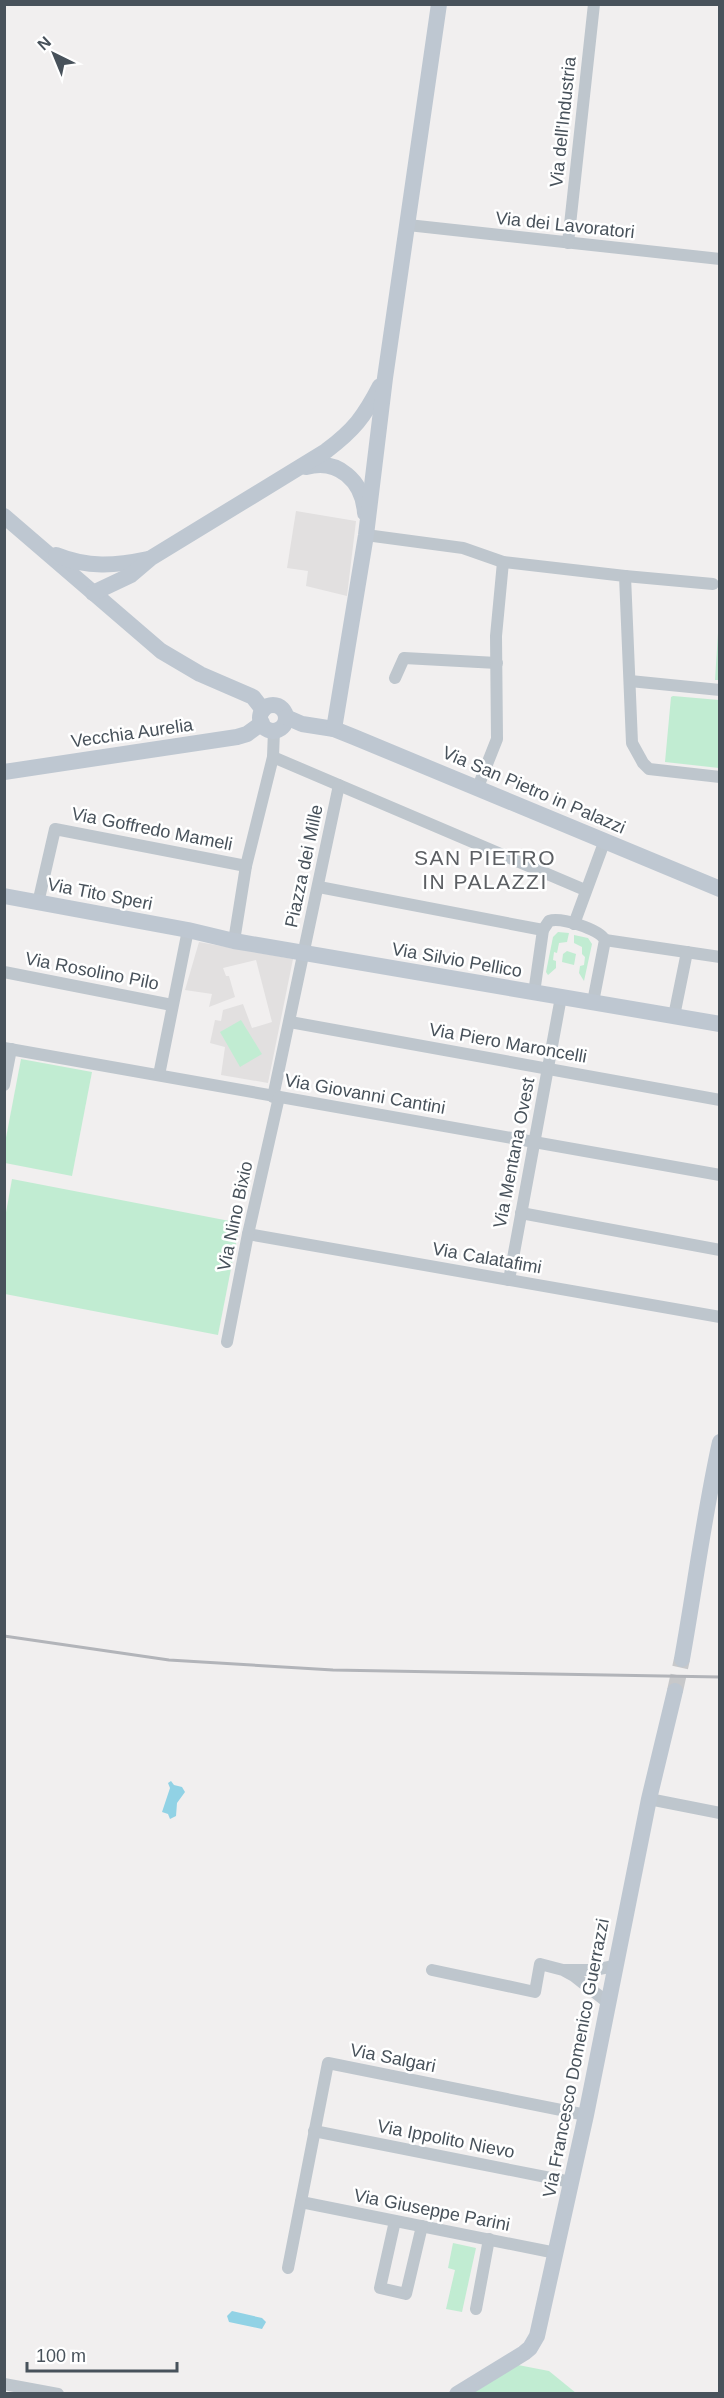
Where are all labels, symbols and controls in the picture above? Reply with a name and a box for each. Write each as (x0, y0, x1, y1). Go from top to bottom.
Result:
north arrow (24, 24, 84, 84)
text: N (34, 33, 54, 54)
street label: Via dell'Industria (546, 55, 580, 188)
street label: Via dei Lavoratori (494, 208, 636, 242)
street label: Vecchia Aurelia (70, 714, 195, 751)
street label: Via San Pietro in Palazzi (440, 742, 628, 838)
street label: Piazza dei Mille (281, 803, 327, 929)
street label: Via Goffredo Mameli (70, 804, 234, 854)
district label: SAN PIETRO IN PALAZZI (414, 846, 556, 893)
street label: Via Tito Speri (46, 874, 154, 914)
street label: Via Silvio Pellico (390, 939, 524, 981)
street label: Via Rosolino Pilo (23, 948, 161, 994)
street label: Via Piero Maroncelli (428, 1019, 588, 1067)
street label: Via Giovanni Cantini (283, 1070, 447, 1118)
street label: Via Mentana Ovest (490, 1076, 538, 1230)
street label: Via Nino Bixio (214, 1159, 256, 1273)
street label: Via Calatafimi (431, 1239, 543, 1277)
street label: Via Francesco Domenico Guerrazzi (539, 1917, 613, 2199)
street label: Via Salgari (349, 2040, 437, 2076)
street label: Via Ippolito Nievo (375, 2116, 517, 2162)
street label: Via Giuseppe Parini (352, 2185, 512, 2235)
scale bar (27, 2335, 177, 2373)
text: 100 m (36, 2346, 86, 2366)

